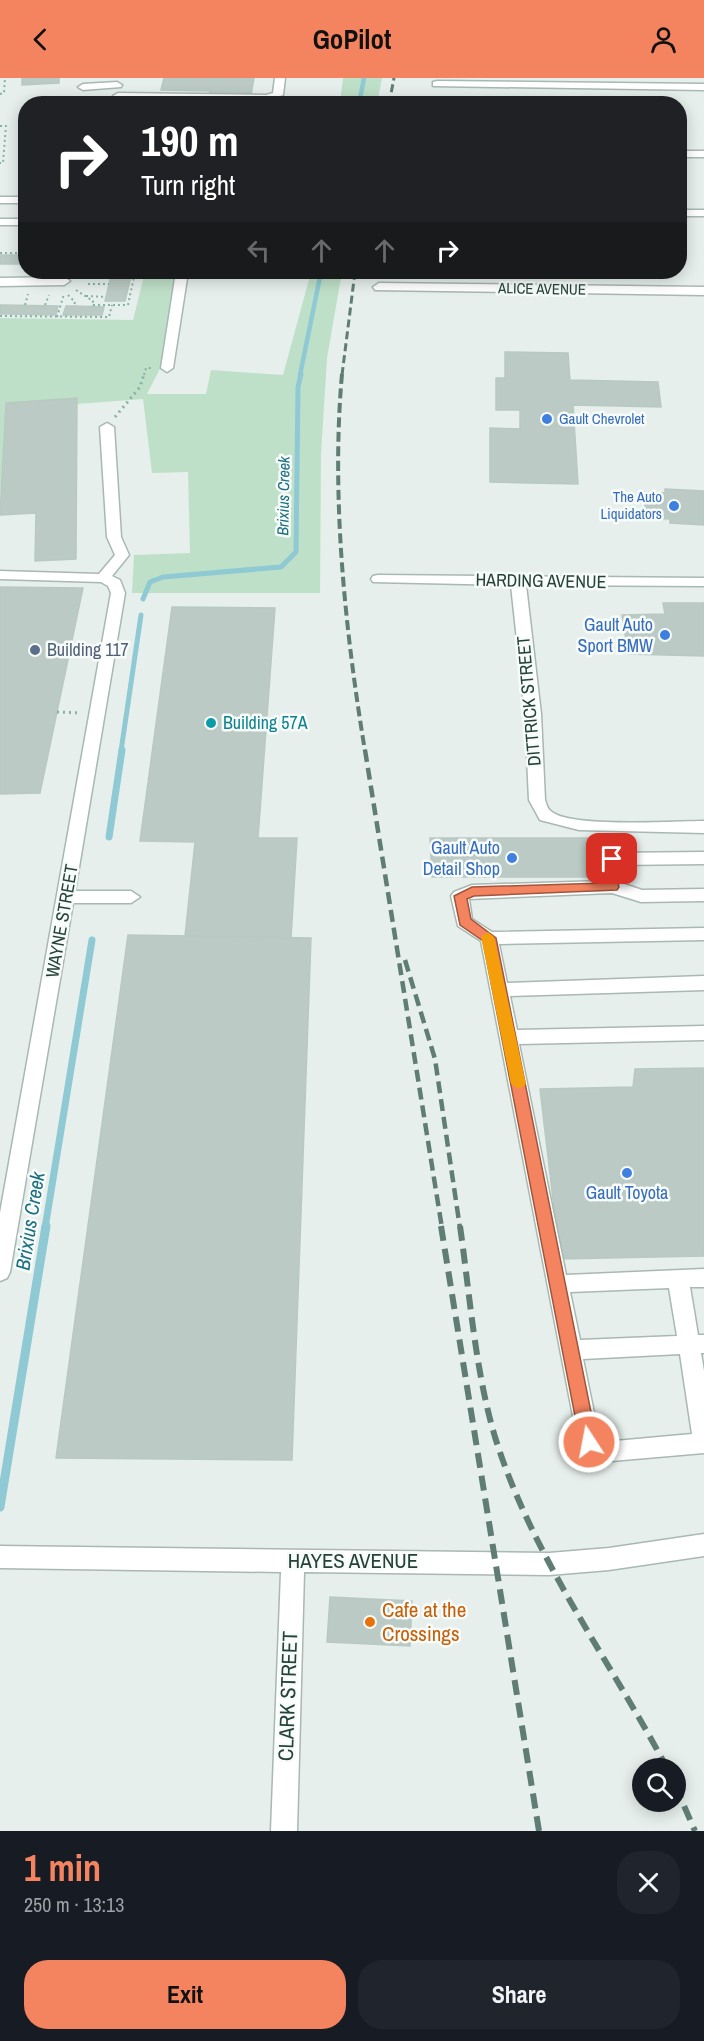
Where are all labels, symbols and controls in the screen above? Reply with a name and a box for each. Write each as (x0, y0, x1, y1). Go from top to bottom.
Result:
text: GoPilot (313, 21, 391, 57)
icon: back (24, 23, 57, 56)
icon: person (647, 23, 680, 56)
text: 190 m (141, 113, 239, 169)
icon: right (42, 120, 120, 198)
text: Turn right (141, 167, 235, 203)
icon: left (242, 234, 275, 267)
icon: ahead (305, 234, 338, 267)
icon: ahead (368, 234, 401, 267)
icon: right (431, 234, 464, 267)
street label: ALICE AVENUE (497, 277, 586, 300)
place label: Gault Chevrolet (559, 408, 645, 429)
marker: Gault Chevrolet (540, 412, 554, 426)
water label: Brixius Creek (271, 456, 295, 536)
place label: The Auto Liquidators (600, 486, 662, 524)
marker: The Auto Liquidators (667, 499, 681, 513)
street label: HARDING AVENUE (475, 567, 607, 594)
place label: Gault Auto Sport BMW (578, 612, 653, 658)
marker: Gault Auto Sport BMW (658, 628, 672, 642)
street label: DITTRICK STREET (510, 635, 547, 767)
place label: Building 117 (47, 637, 129, 662)
marker: Building 117 (28, 643, 42, 657)
place label: Building 57A (223, 710, 308, 735)
marker: Building 57A (204, 716, 218, 730)
pin (586, 833, 637, 884)
place label: Gault Auto Detail Shop (423, 835, 500, 881)
icon: arrive (595, 842, 628, 875)
marker: Gault Auto Detail Shop (505, 851, 519, 865)
street label: WAYNE STREET (39, 862, 84, 980)
marker: Gault Toyota (620, 1166, 634, 1180)
water label: Brixius Creek (8, 1169, 51, 1272)
place label: Gault Toyota (586, 1180, 668, 1205)
position arrow (557, 1410, 621, 1474)
street label: HAYES AVENUE (288, 1546, 418, 1575)
place label: Cafe at the Crossings (382, 1595, 466, 1648)
marker: Cafe at the Crossings (363, 1615, 377, 1629)
street label: CLARK STREET (271, 1630, 304, 1762)
map controls (632, 1758, 686, 1812)
button: search (632, 1758, 686, 1812)
text: 1 min (24, 1844, 101, 1892)
button: close (617, 1851, 680, 1914)
text: 250 m · 13:13 (24, 1891, 124, 1918)
button: Exit (24, 1960, 346, 2029)
button: Share (358, 1960, 680, 2029)

